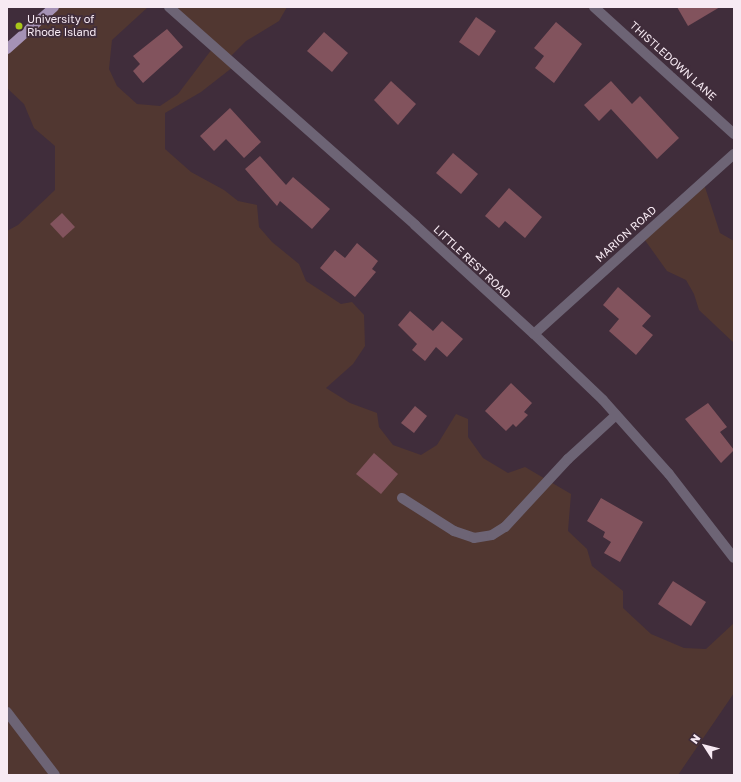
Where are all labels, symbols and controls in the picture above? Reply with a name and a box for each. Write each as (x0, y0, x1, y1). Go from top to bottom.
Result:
place label: University of Rhode Island (27, 13, 96, 39)
street label: THISTLEDOWN LANE (627, 19, 719, 103)
marker: University of Rhode Island (14, 21, 24, 31)
street label: MARION ROAD (593, 203, 659, 265)
street label: LITTLE REST ROAD (431, 223, 513, 301)
north arrow (685, 726, 725, 766)
text: N (687, 731, 703, 746)

